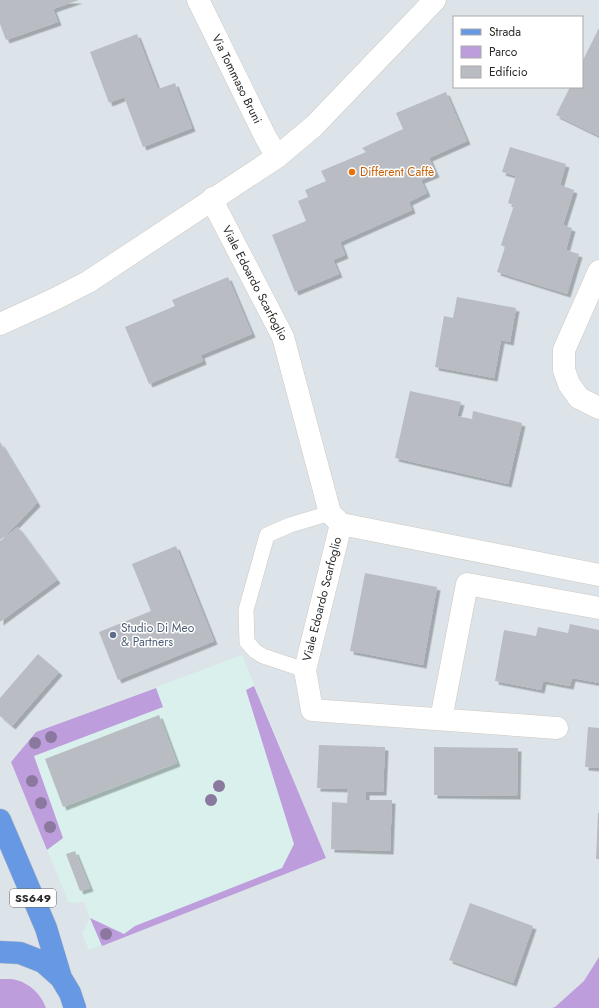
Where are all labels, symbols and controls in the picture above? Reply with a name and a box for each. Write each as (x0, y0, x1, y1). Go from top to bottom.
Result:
legend (453, 16, 583, 88)
text: Strada (489, 23, 521, 41)
street label: Via Tommaso Bruni (207, 31, 267, 127)
text: Parco (489, 43, 518, 61)
text: Edificio (489, 63, 528, 81)
place label: Different Caffè (360, 163, 434, 181)
marker: Different Caffè (347, 167, 357, 177)
street label: Viale Edoardo Scarfoglio (218, 222, 293, 344)
street label: Viale Edoardo Scarfoglio (298, 534, 346, 663)
place label: Studio Di Meo & Partners (121, 619, 195, 651)
marker: Studio Di Meo & Partners (108, 630, 118, 640)
road number: SS649 (10, 889, 56, 907)

